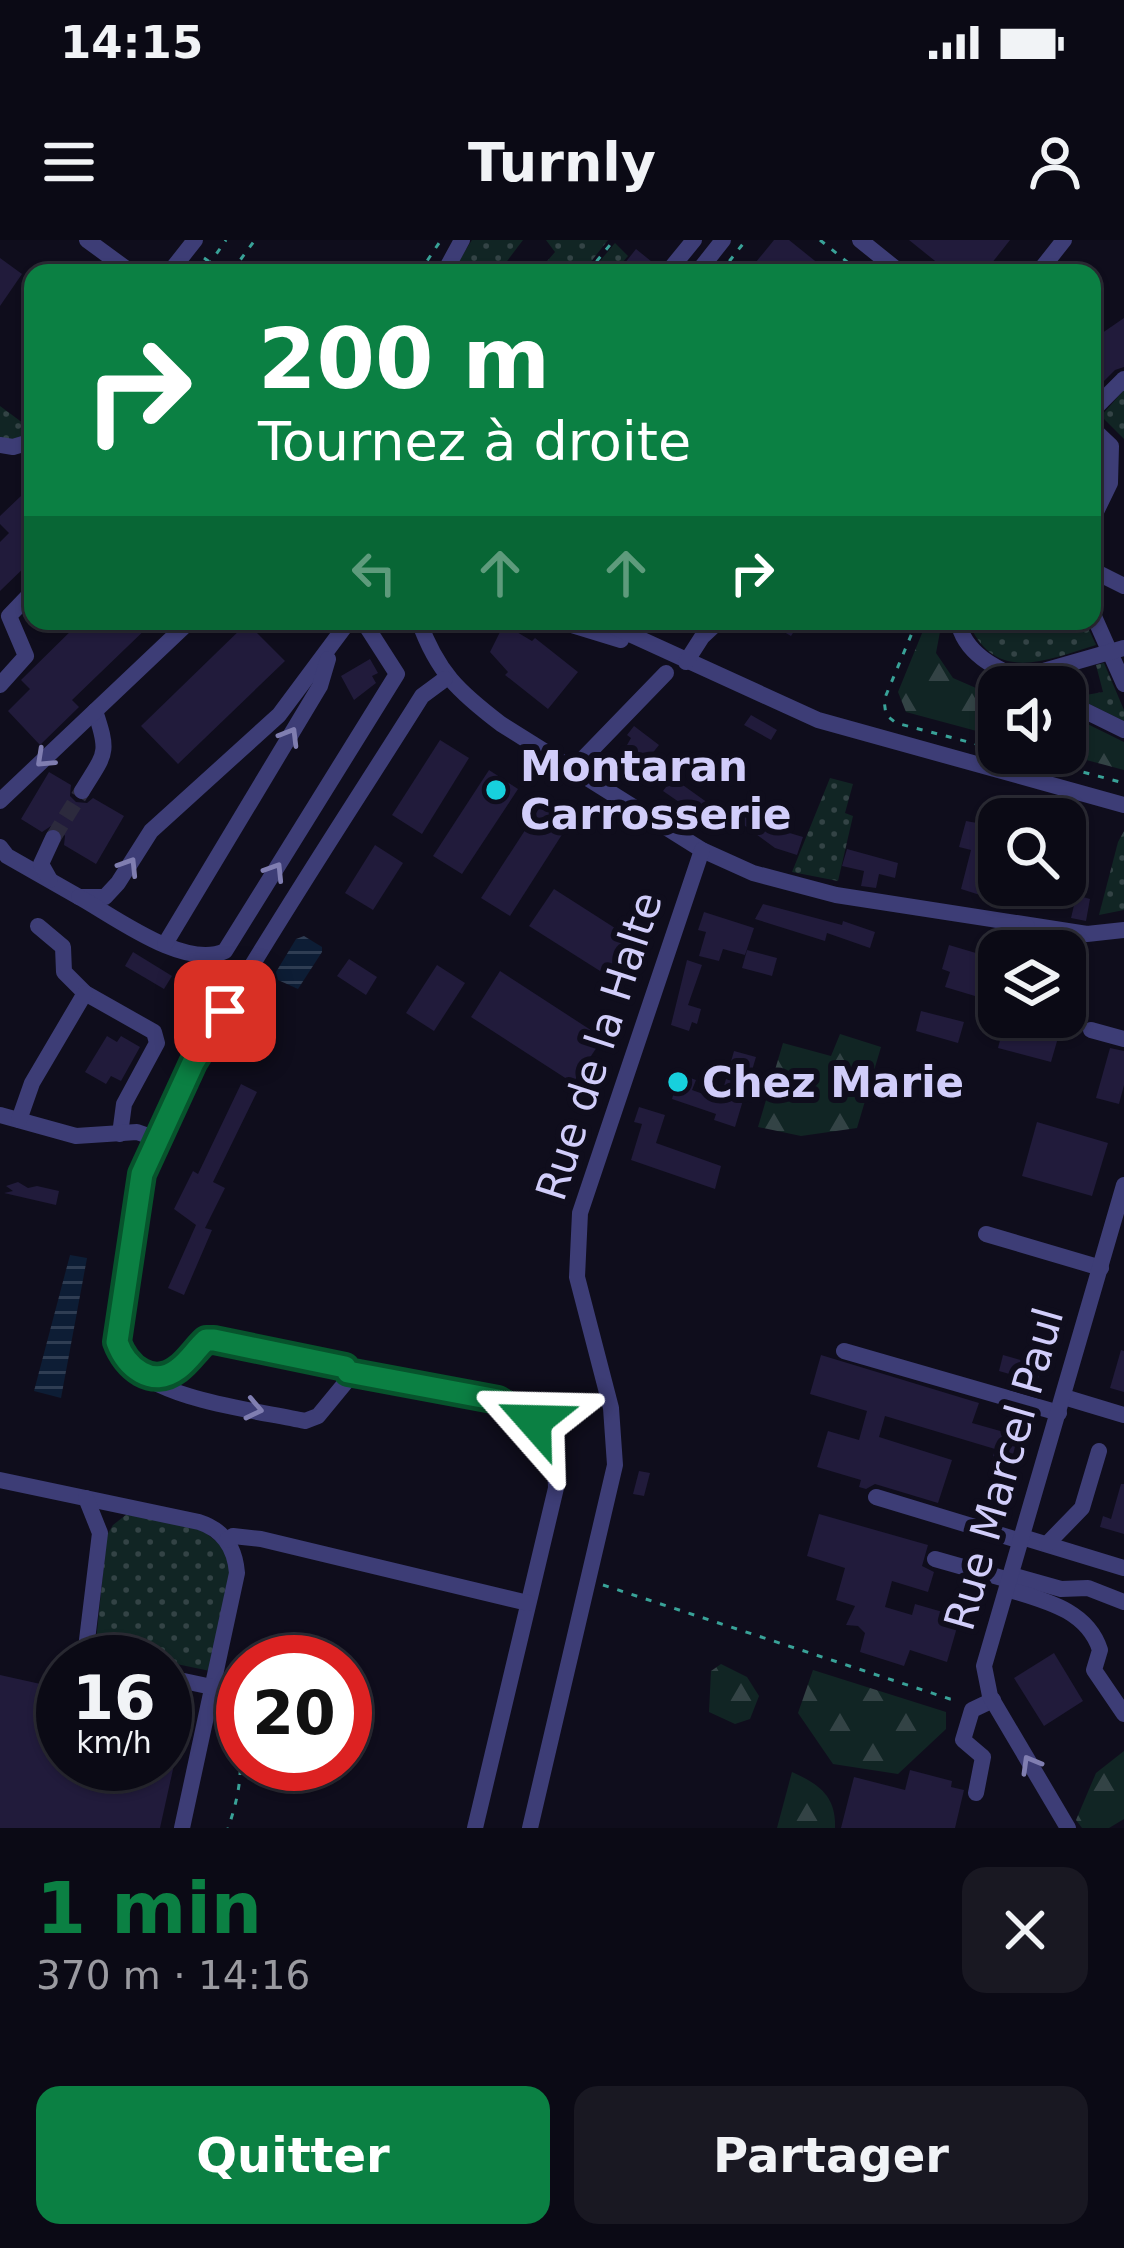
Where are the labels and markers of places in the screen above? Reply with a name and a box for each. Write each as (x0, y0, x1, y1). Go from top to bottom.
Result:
place label: Montaran Carrosserie (520, 742, 792, 839)
marker: Montaran Carrosserie (483, 777, 509, 803)
pin (174, 960, 276, 1062)
place label: Chez Marie (702, 1058, 964, 1107)
marker: Chez Marie (665, 1069, 691, 1095)

